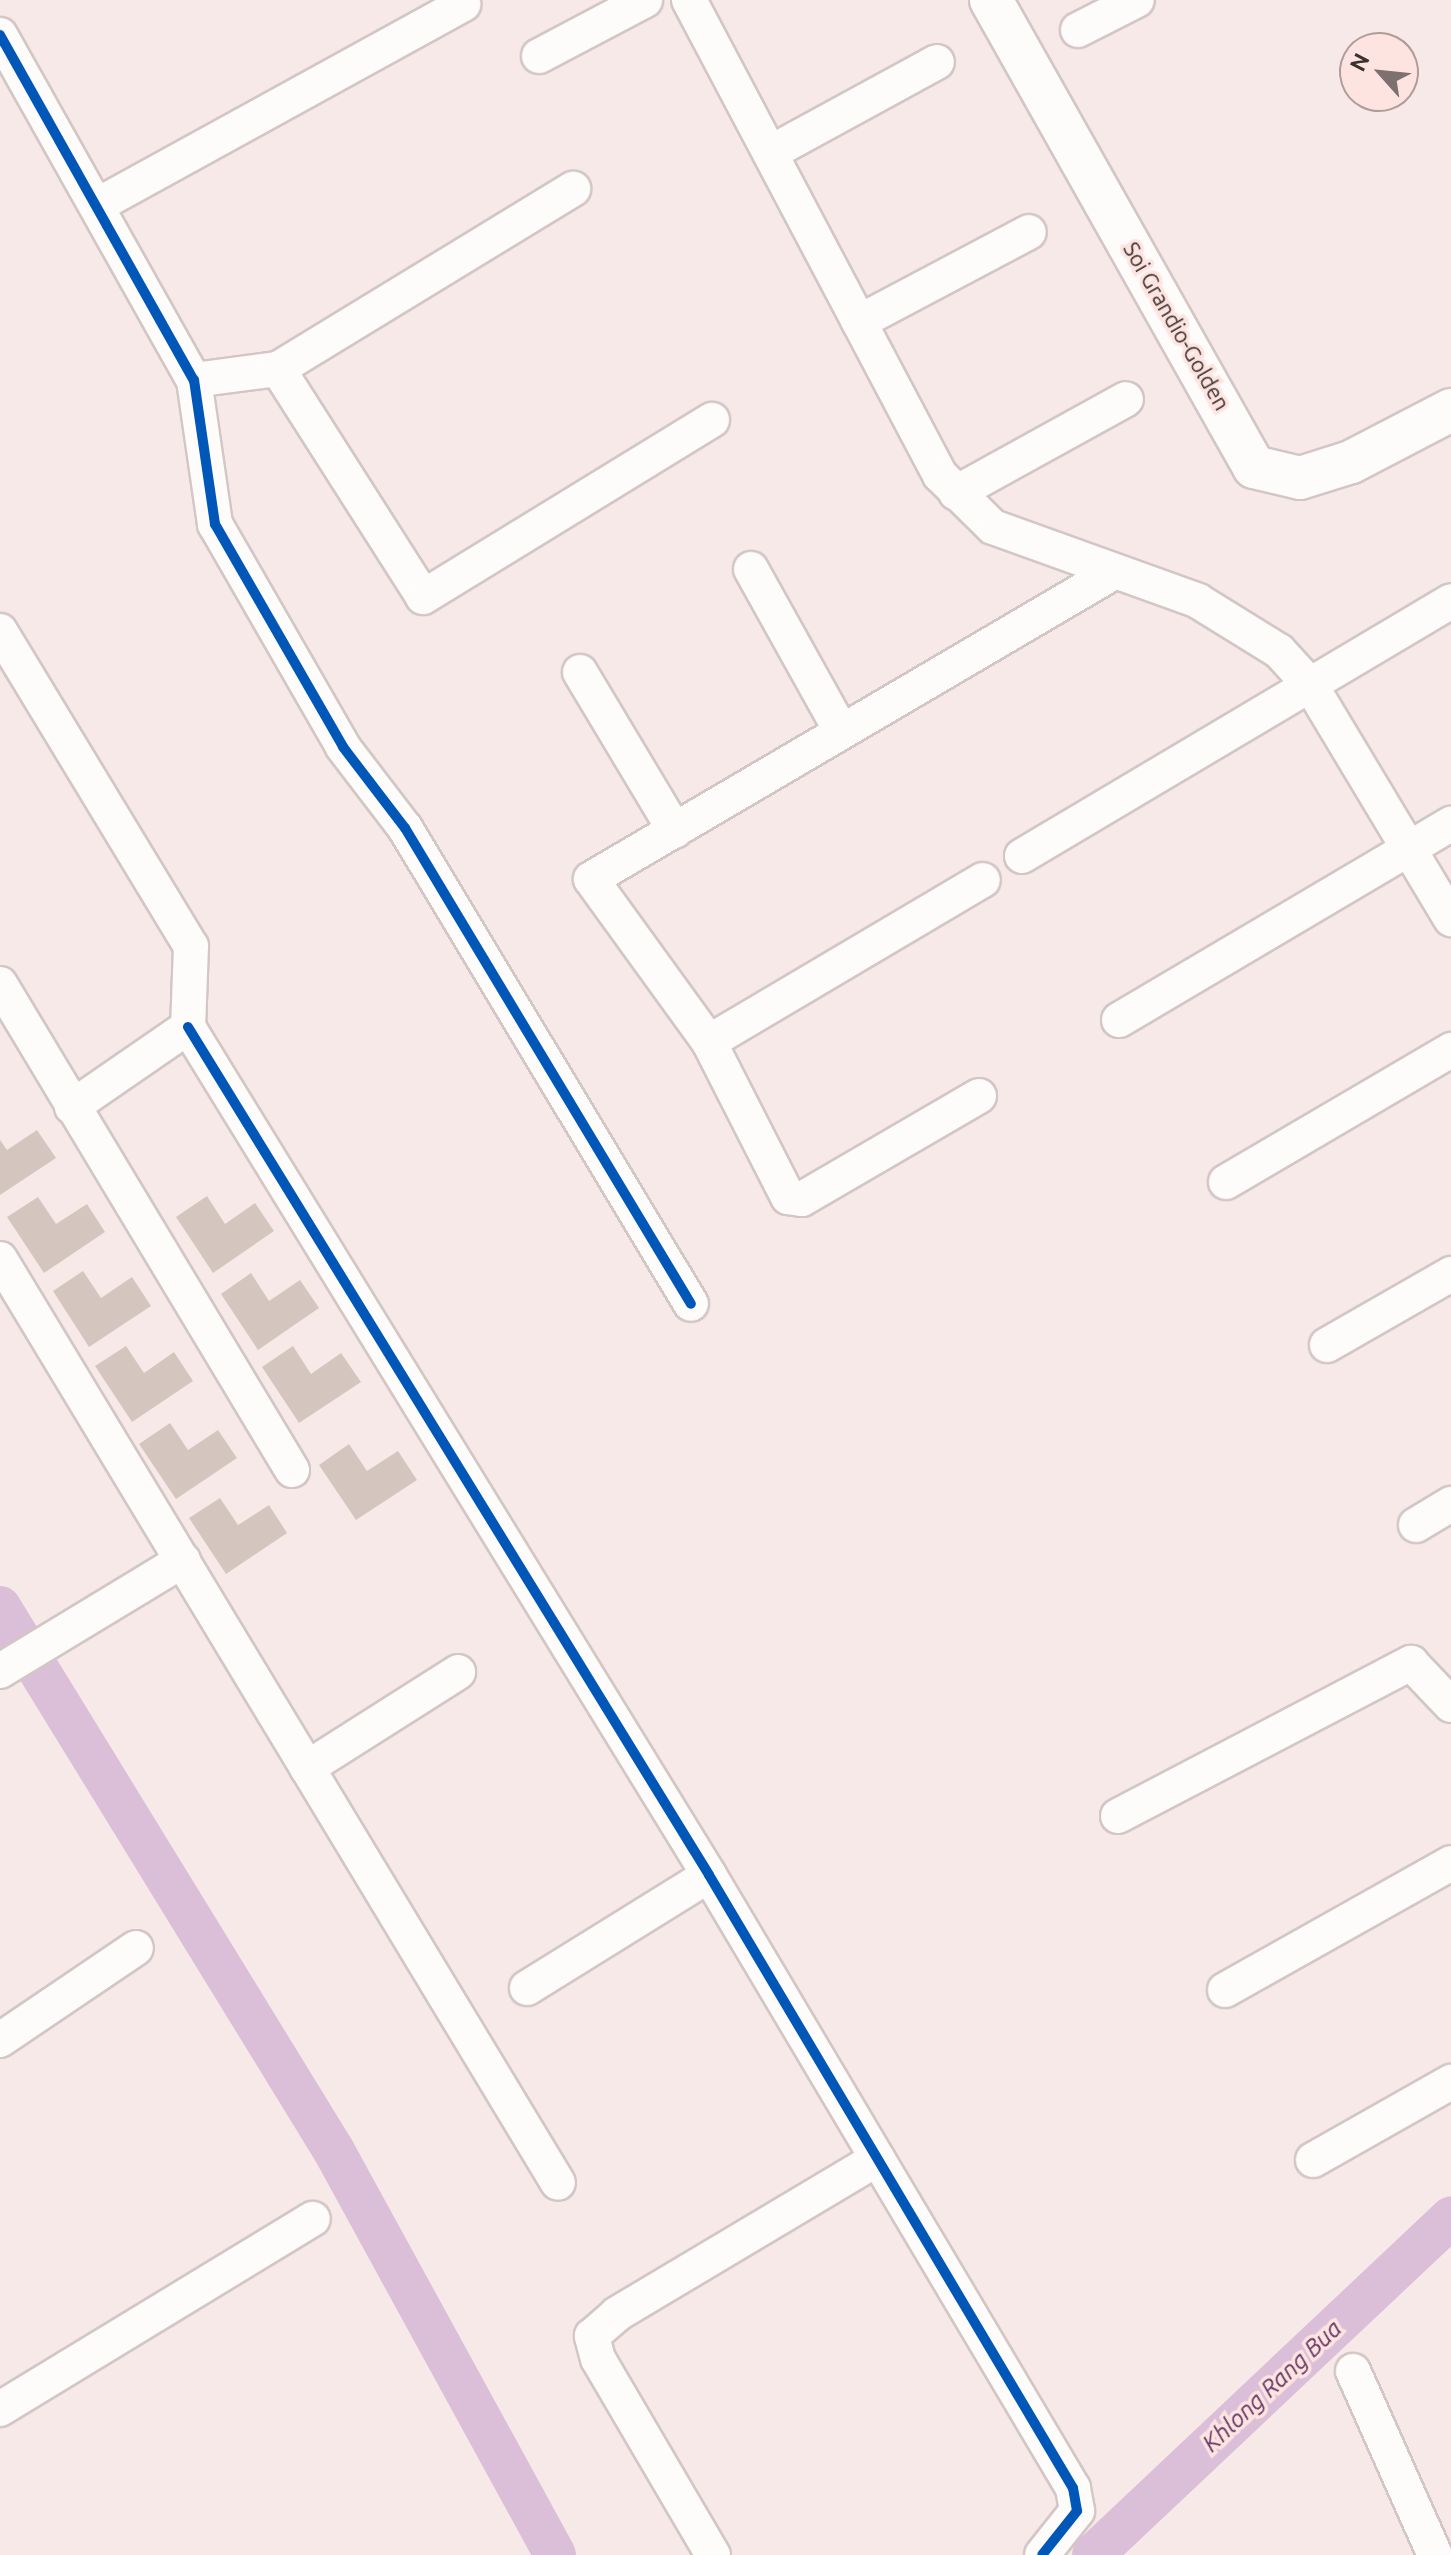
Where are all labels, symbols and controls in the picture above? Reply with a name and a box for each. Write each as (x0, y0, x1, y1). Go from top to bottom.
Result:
north arrow (1339, 32, 1419, 112)
text: N (1344, 49, 1374, 75)
street label: Soi Grandio-Golden (1118, 237, 1236, 415)
water label: Khlong Rang Bua (1196, 2314, 1348, 2458)

